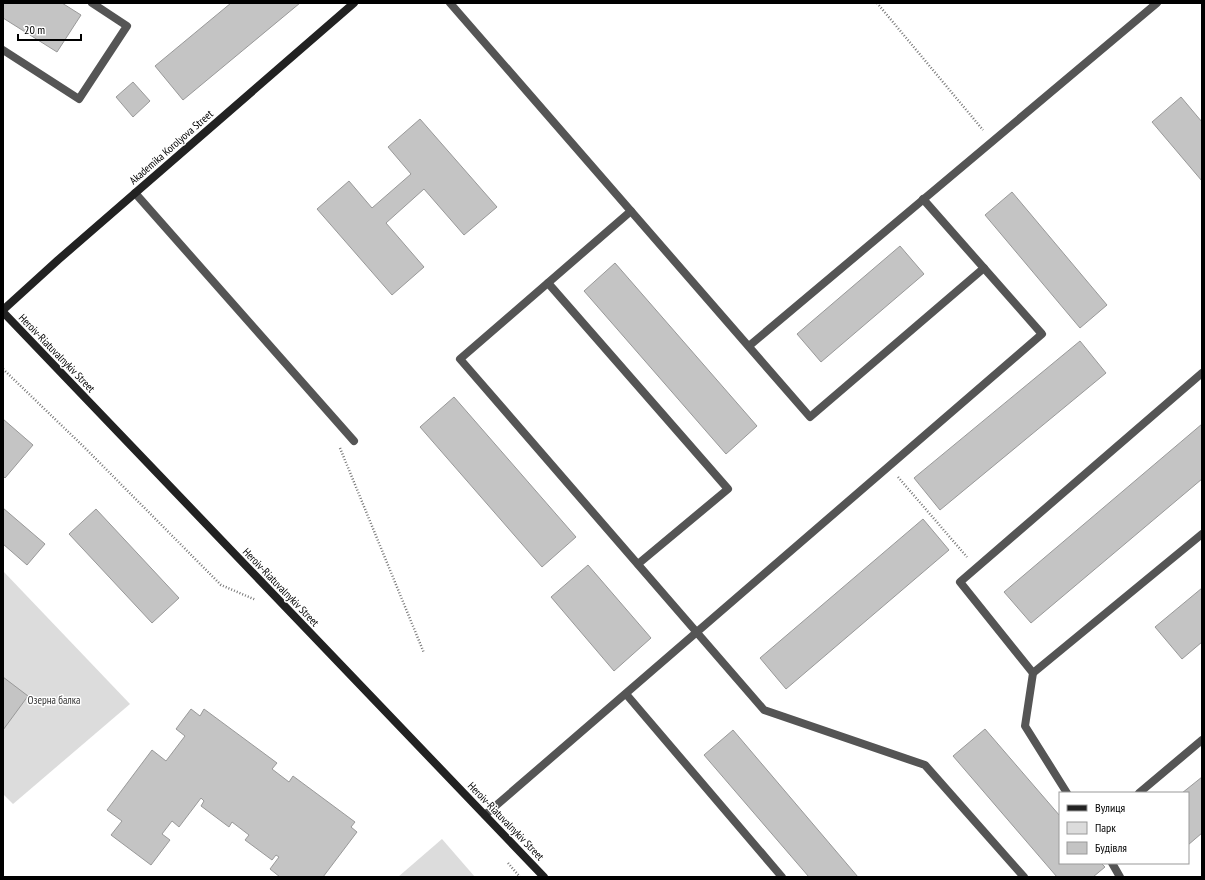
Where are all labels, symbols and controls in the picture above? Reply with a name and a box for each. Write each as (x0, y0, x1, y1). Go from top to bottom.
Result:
scale bar (18, 16, 81, 42)
text: 20 m (24, 22, 45, 37)
street label: Akademika Korolyova Street (126, 107, 216, 187)
street label: Heroiv-Riatuvalnykiv Street (16, 311, 98, 395)
street label: Heroiv-Riatuvalnykiv Street (240, 545, 322, 629)
park label: Озерна балка (27, 693, 81, 707)
street label: Heroiv-Riatuvalnykiv Street (465, 779, 547, 863)
legend (1059, 792, 1189, 864)
text: Вулиця (1095, 800, 1125, 815)
text: Парк (1095, 820, 1116, 835)
text: Будівля (1095, 840, 1127, 855)

